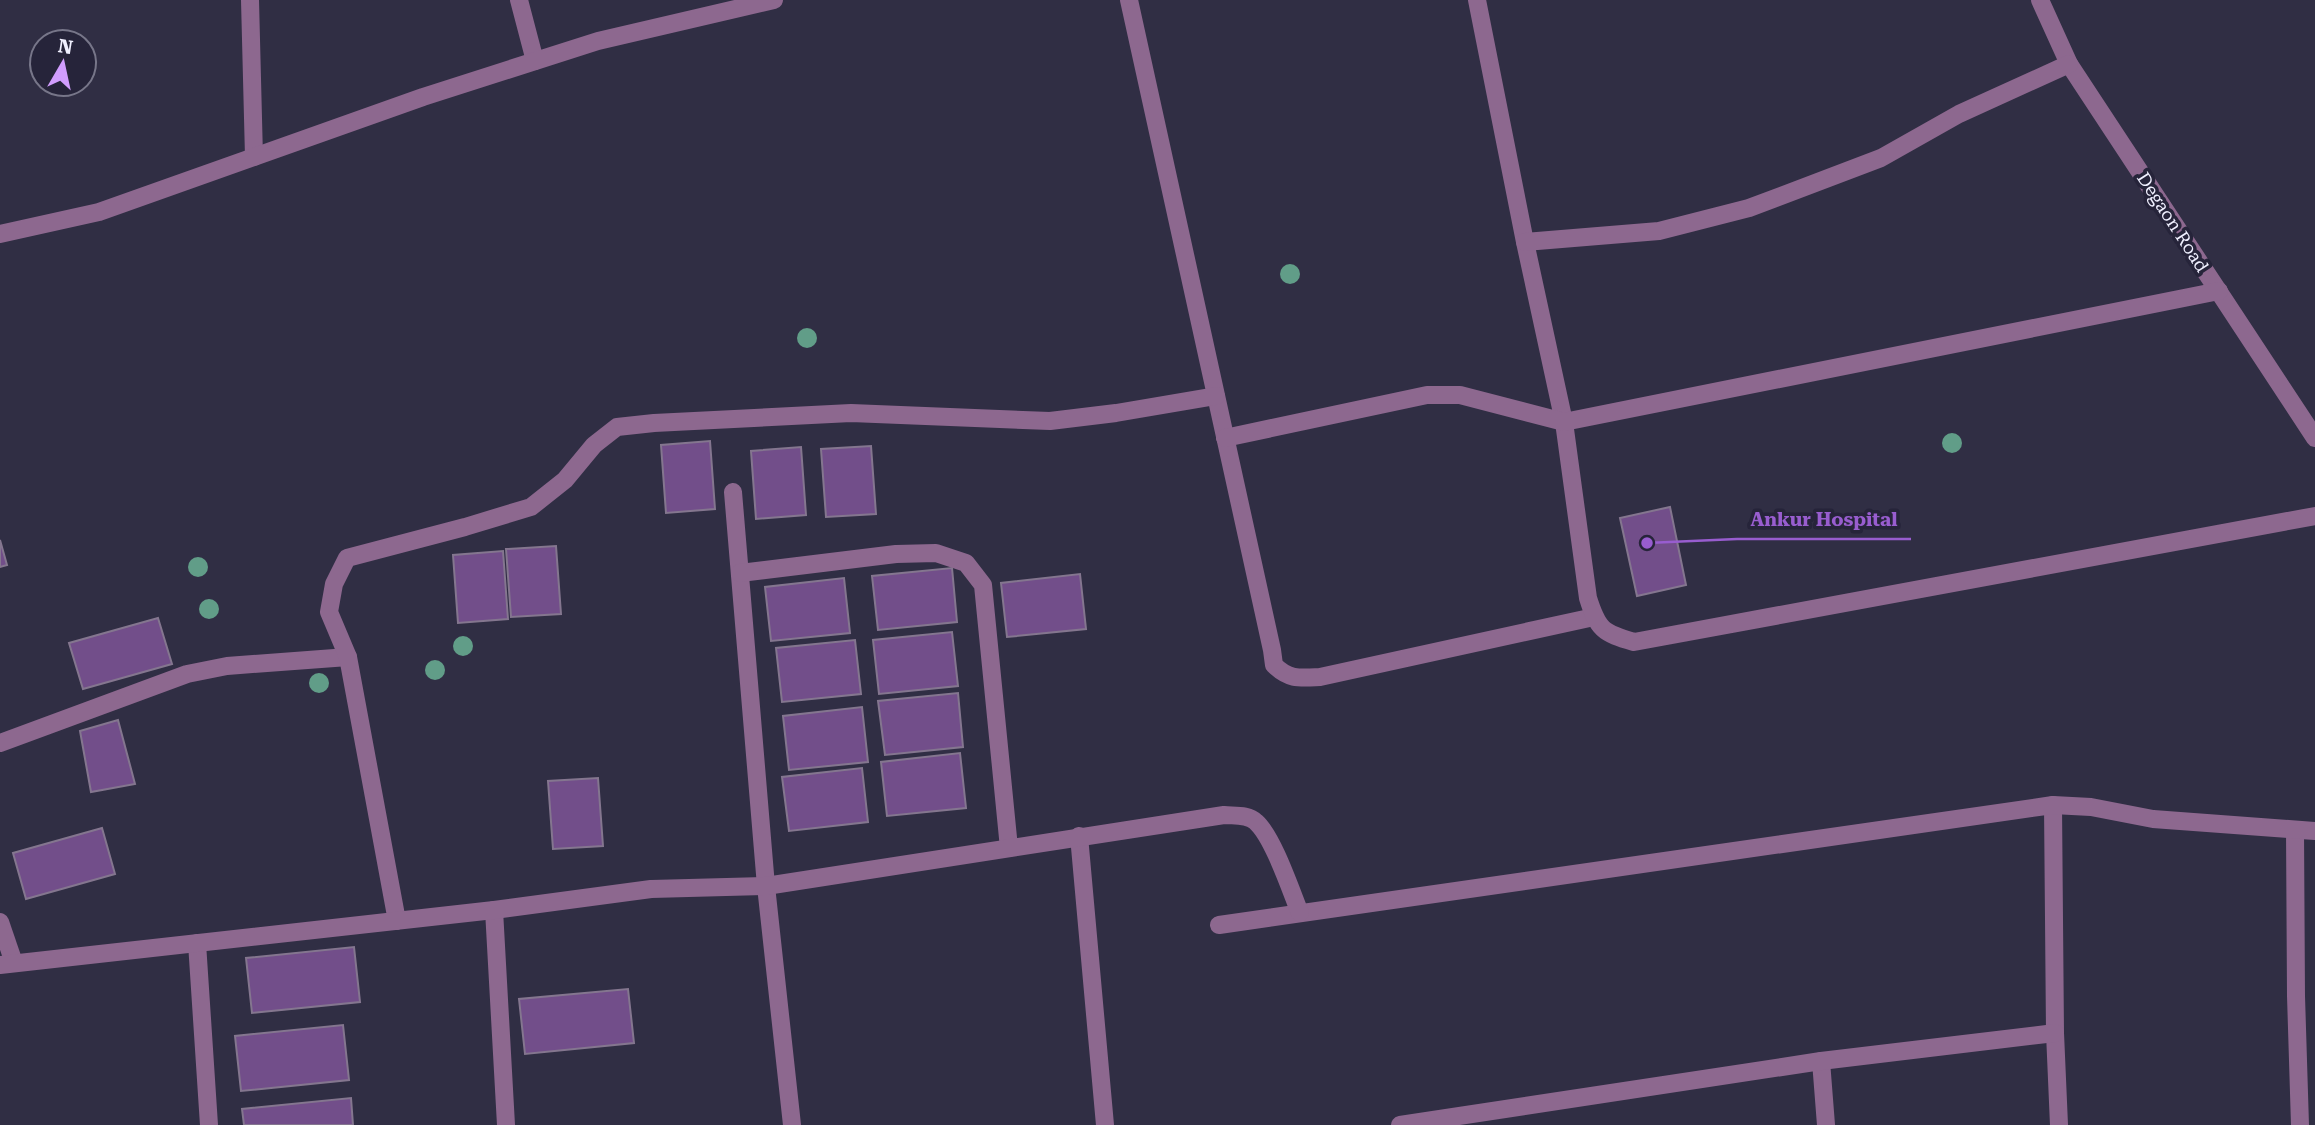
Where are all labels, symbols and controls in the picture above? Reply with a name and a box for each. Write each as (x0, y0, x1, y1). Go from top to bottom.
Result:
north arrow (28, 28, 98, 98)
text: N (57, 34, 75, 59)
street label: Degaon Road (2133, 168, 2213, 276)
callout: Ankur Hospital (1737, 499, 1911, 539)
text: Ankur Hospital (1751, 508, 1897, 531)

